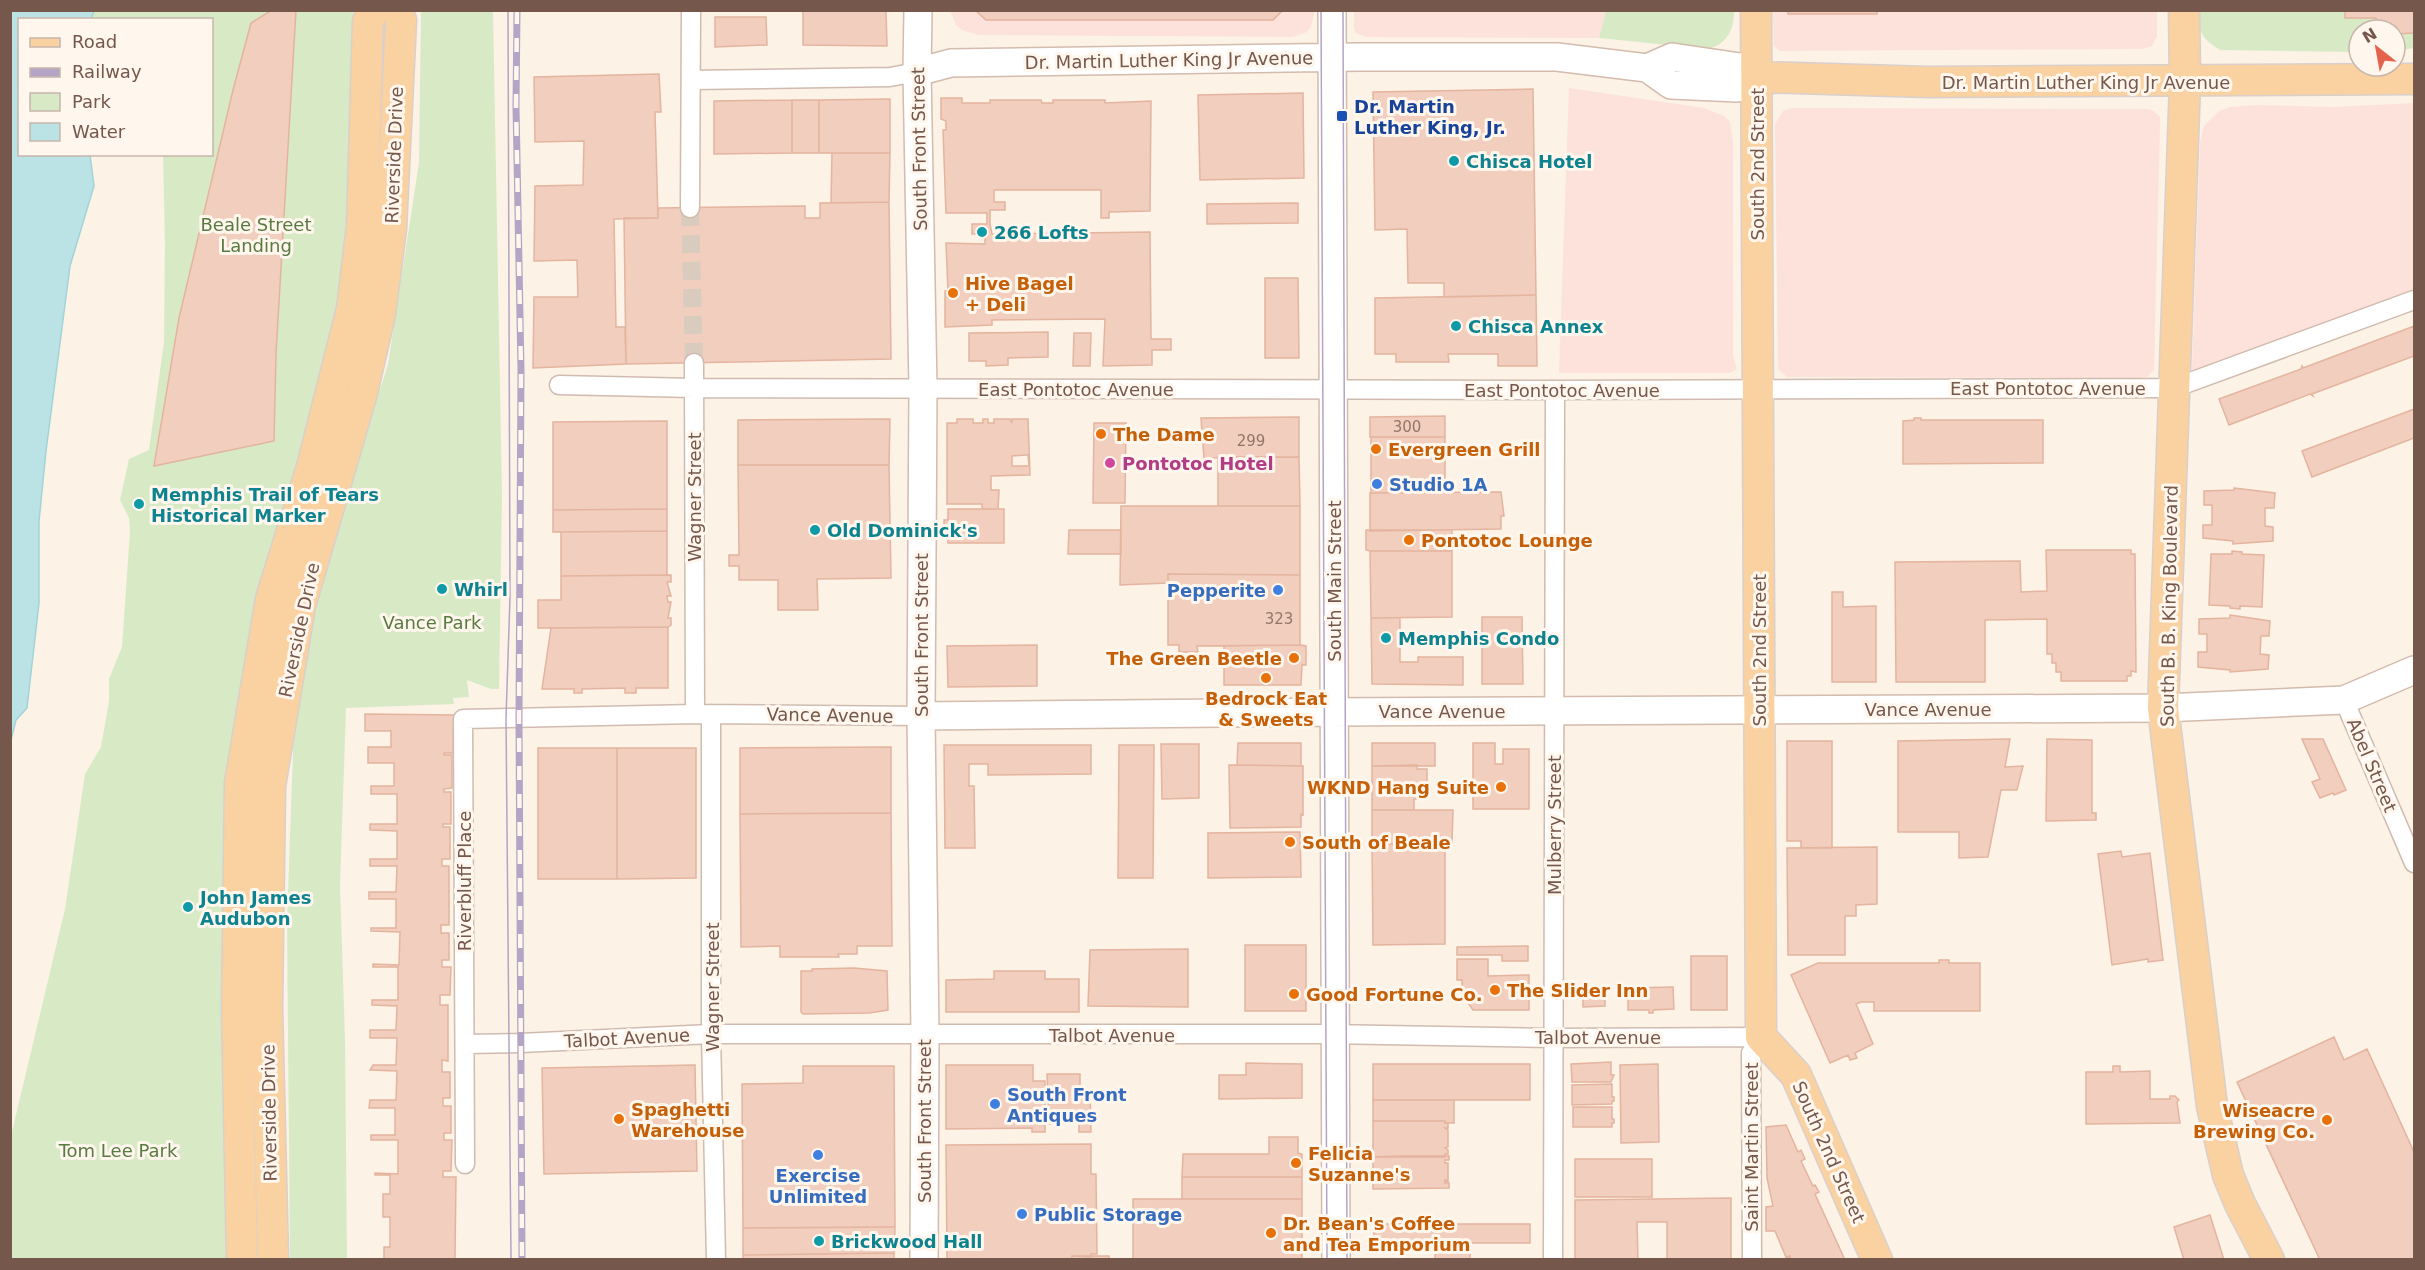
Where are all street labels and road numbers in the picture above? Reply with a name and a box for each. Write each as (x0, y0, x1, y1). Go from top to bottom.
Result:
street label: Dr. Martin Luther King Jr Avenue (1025, 47, 1313, 73)
street label: South Front Street (907, 67, 931, 231)
street label: Dr. Martin Luther King Jr Avenue (1942, 72, 2230, 93)
street label: Riverside Drive (381, 86, 407, 224)
street label: South 2nd Street (1747, 88, 1768, 240)
street label: East Pontotoc Avenue (1950, 378, 2146, 399)
street label: East Pontotoc Avenue (978, 379, 1174, 400)
street label: East Pontotoc Avenue (1464, 380, 1660, 401)
street label: Wagner Street (684, 432, 705, 562)
street label: South B. B. King Boulevard (2156, 485, 2182, 727)
street label: South Main Street (1324, 500, 1345, 662)
street label: South Front Street (911, 553, 932, 717)
street label: Riverside Drive (274, 561, 324, 699)
street label: South 2nd Street (1749, 574, 1770, 726)
street label: Vance Avenue (1865, 699, 1991, 720)
street label: Vance Avenue (1379, 701, 1505, 722)
street label: Vance Avenue (766, 703, 894, 727)
street label: Abel Street (2343, 715, 2401, 815)
street label: Mulberry Street (1544, 755, 1565, 895)
street label: Riverbluff Place (454, 811, 475, 951)
street label: Wagner Street (702, 922, 723, 1052)
street label: Talbot Avenue (562, 1024, 691, 1052)
street label: Talbot Avenue (1048, 1025, 1175, 1046)
street label: Talbot Avenue (1534, 1027, 1661, 1048)
street label: South Front Street (914, 1039, 935, 1203)
street label: Riverside Drive (257, 1044, 281, 1182)
street label: Saint Martin Street (1741, 1062, 1762, 1232)
street label: South 2nd Street (1788, 1078, 1870, 1226)

